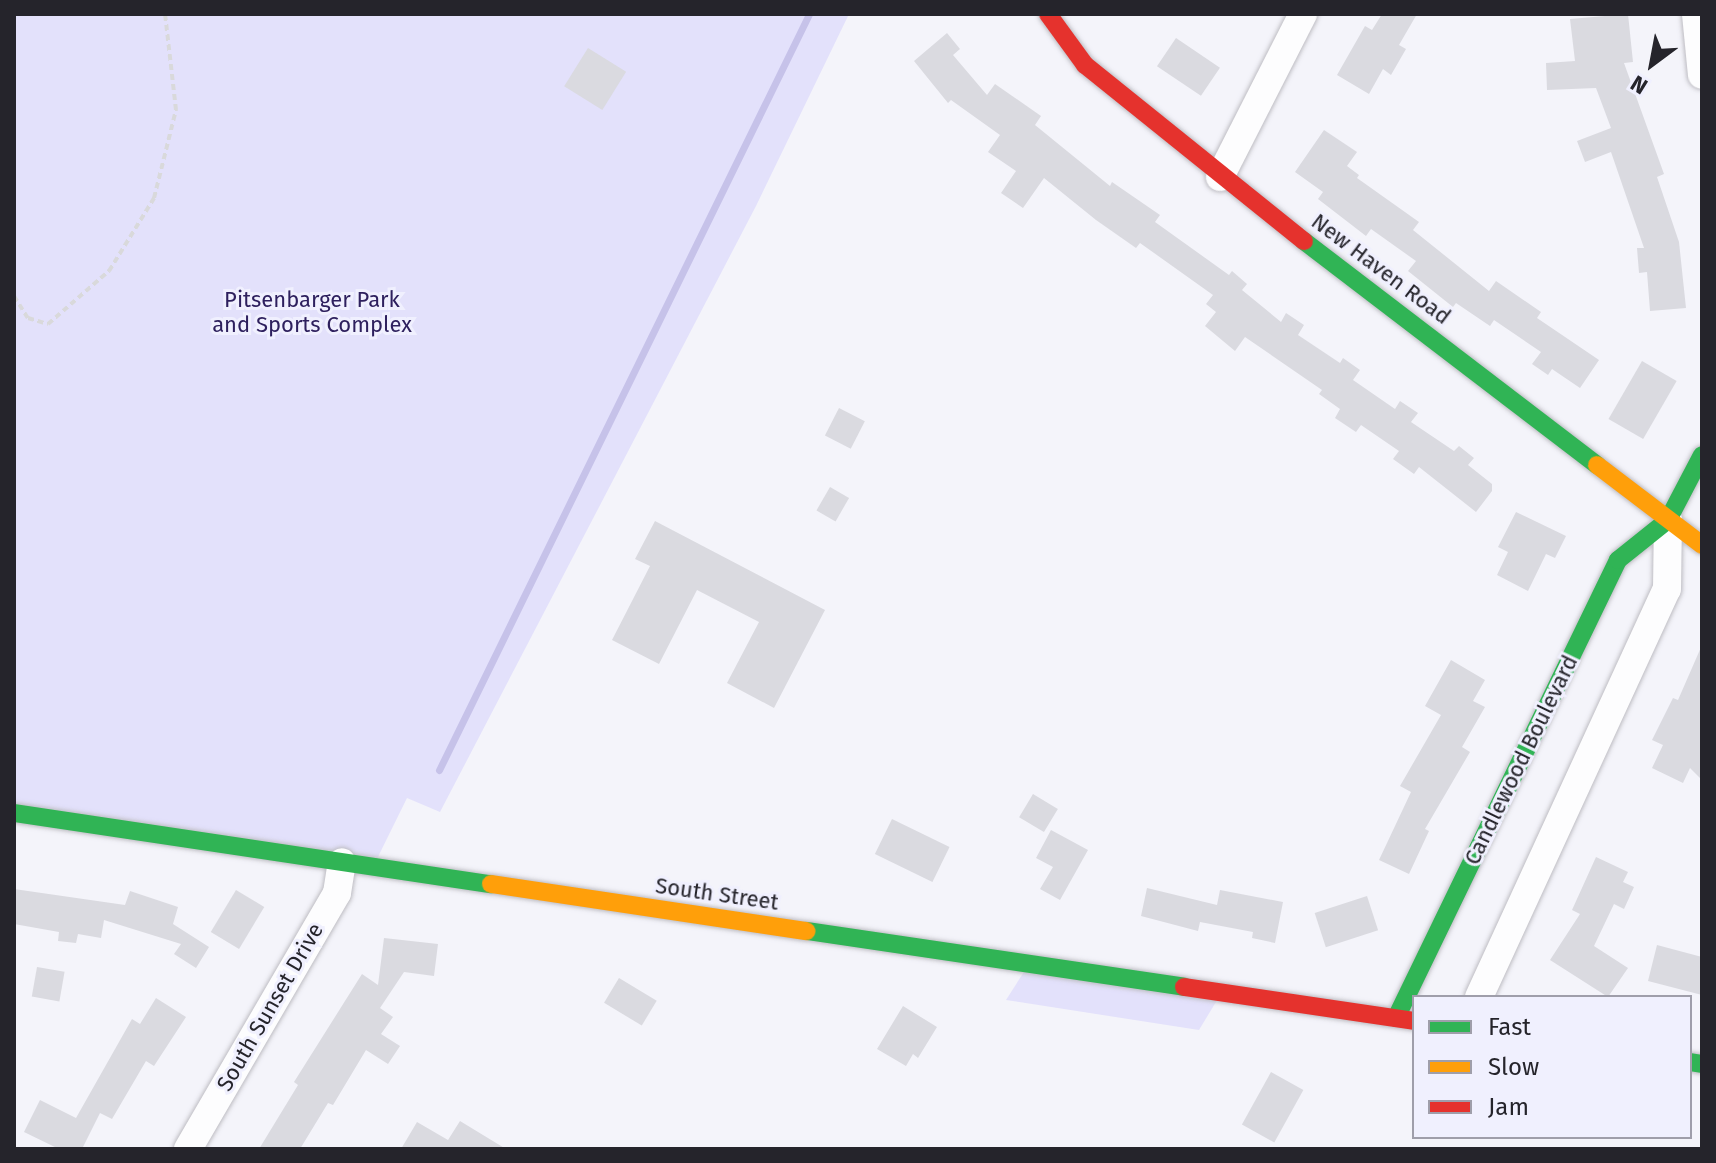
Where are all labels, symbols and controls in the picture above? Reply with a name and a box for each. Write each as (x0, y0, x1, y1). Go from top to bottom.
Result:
north arrow (1612, 24, 1692, 104)
text: N (1626, 69, 1652, 100)
street label: New Haven Road (1306, 208, 1456, 330)
park label: Pitsenbarger Park and Sports Complex (212, 286, 412, 338)
street label: Candlewood Boulevard (1459, 651, 1583, 869)
street label: South Street (654, 872, 780, 916)
street label: South Sunset Drive (211, 918, 329, 1096)
legend (1412, 995, 1692, 1139)
text: Fast (1488, 1013, 1531, 1041)
text: Slow (1488, 1053, 1539, 1081)
text: Jam (1488, 1093, 1529, 1121)

